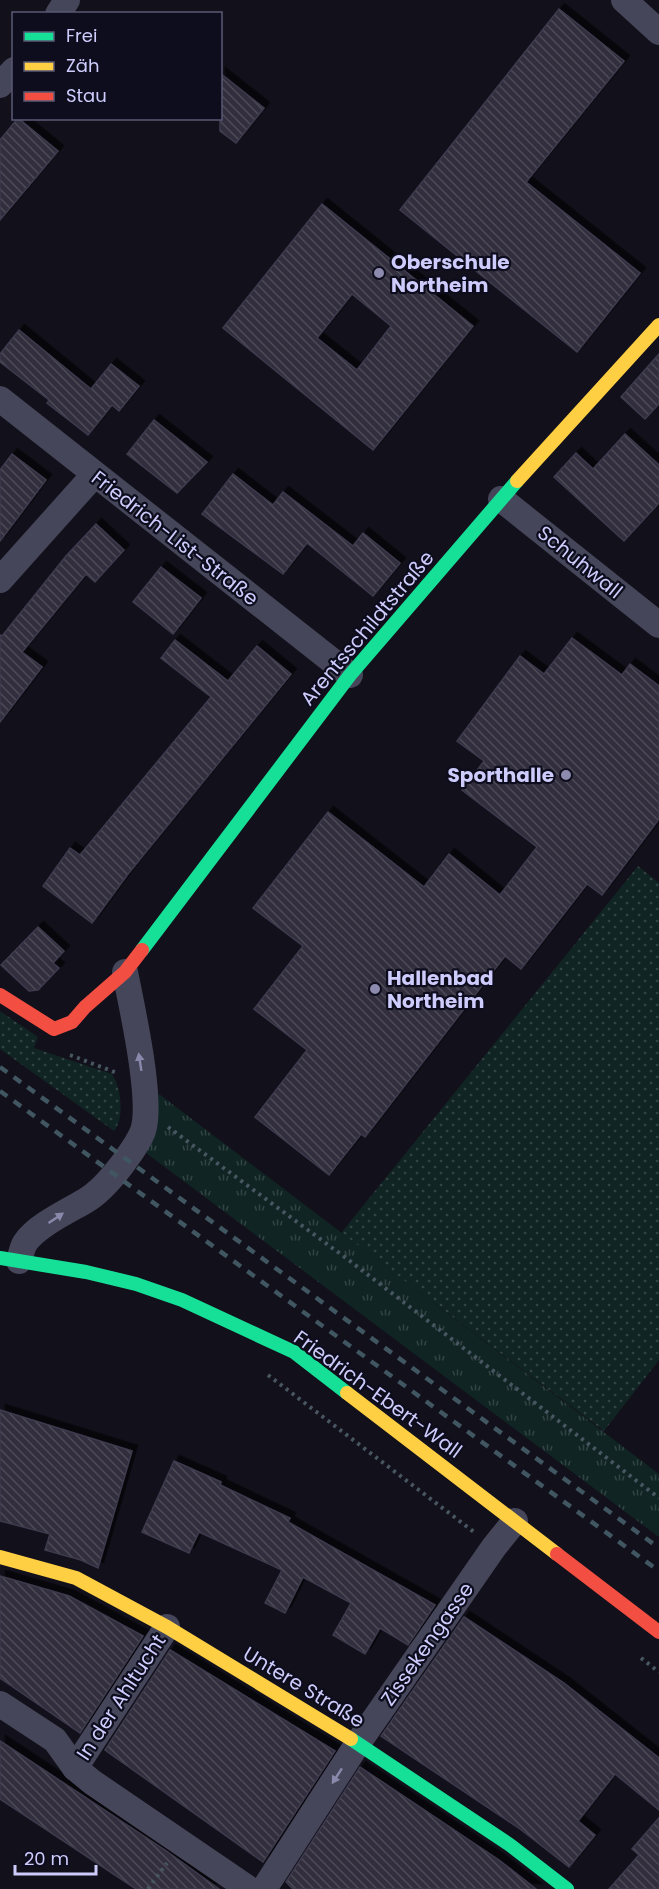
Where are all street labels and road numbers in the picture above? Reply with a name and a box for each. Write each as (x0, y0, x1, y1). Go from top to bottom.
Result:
street label: Friedrich-List-Straße (86, 464, 264, 612)
street label: Schuhwall (532, 519, 628, 605)
street label: Arentsschildtstraße (294, 544, 440, 712)
street label: Friedrich-Ebert-Wall (288, 1323, 468, 1465)
street label: Zissekengasse (374, 1577, 480, 1711)
street label: In der Ahltucht (70, 1628, 172, 1766)
street label: Untere Straße (238, 1640, 370, 1734)

